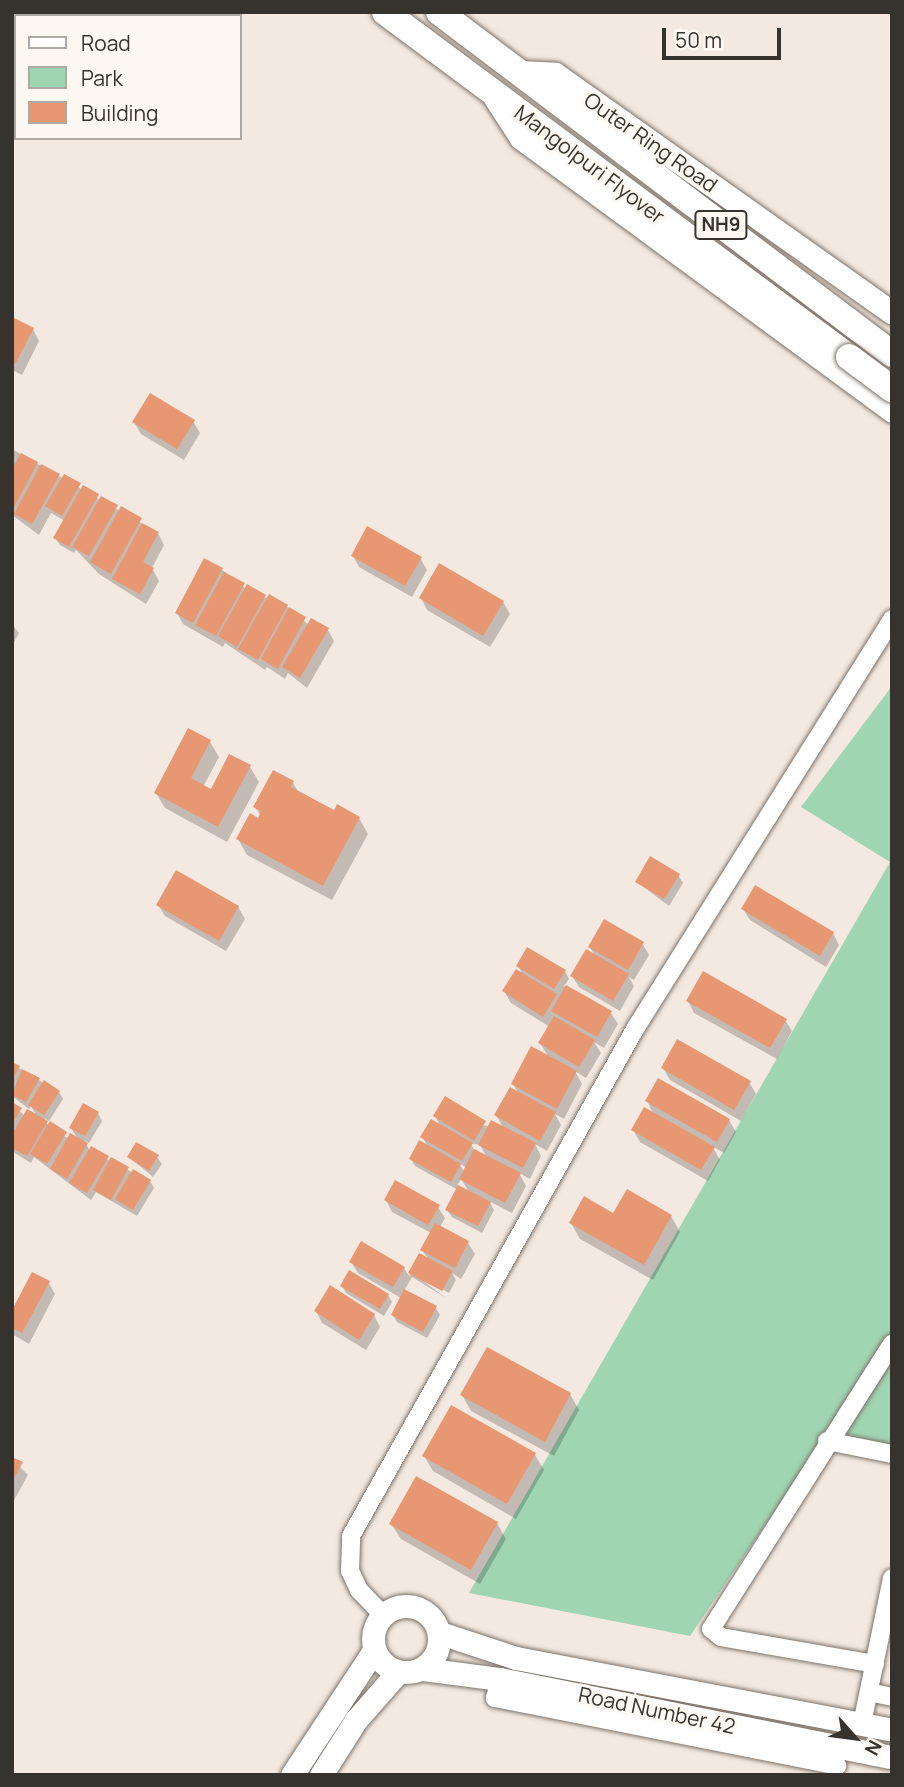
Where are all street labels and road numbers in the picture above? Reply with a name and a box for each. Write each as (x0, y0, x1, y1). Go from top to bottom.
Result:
street label: Outer Ring Road (580, 87, 722, 197)
street label: Mangolpuri Flyover (510, 99, 670, 229)
road number: NH9 (693, 210, 749, 241)
street label: Road Number 42 (576, 1681, 738, 1739)

